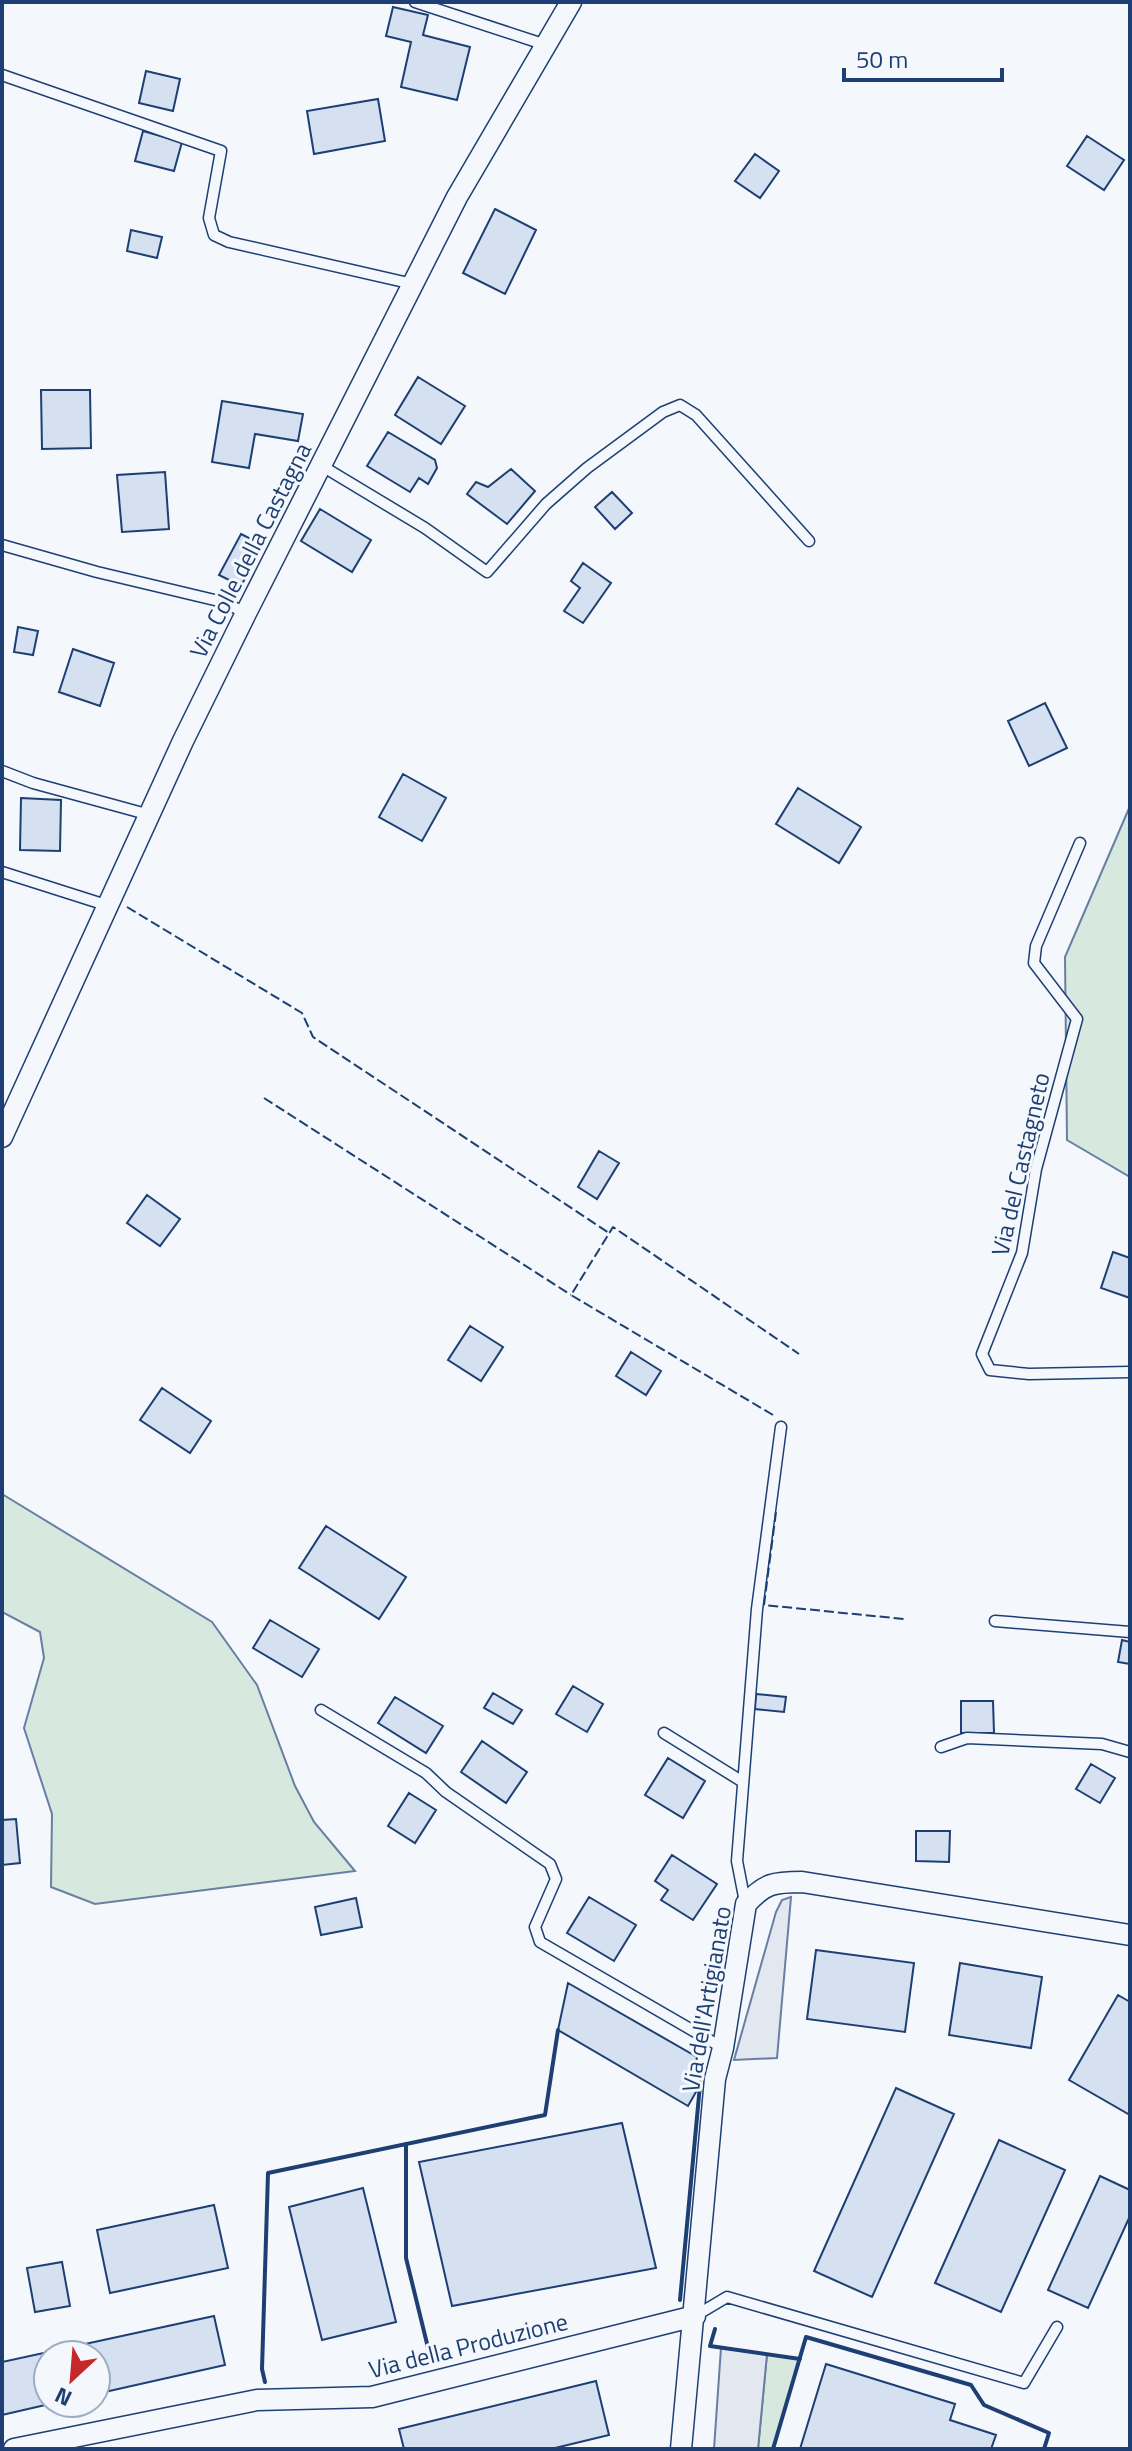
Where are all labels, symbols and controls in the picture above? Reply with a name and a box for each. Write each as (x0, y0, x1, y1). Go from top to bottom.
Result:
scale bar (844, 32, 1002, 82)
text: 50 m (856, 41, 908, 77)
street label: Via Colle della Castagna (180, 436, 320, 664)
street label: Via del Castagneto (981, 1069, 1059, 1259)
street label: Via dell'Artigianato (672, 1903, 740, 2095)
street label: Via della Produzione (365, 2303, 571, 2387)
north arrow (32, 2339, 112, 2419)
text: N (49, 2378, 78, 2416)

